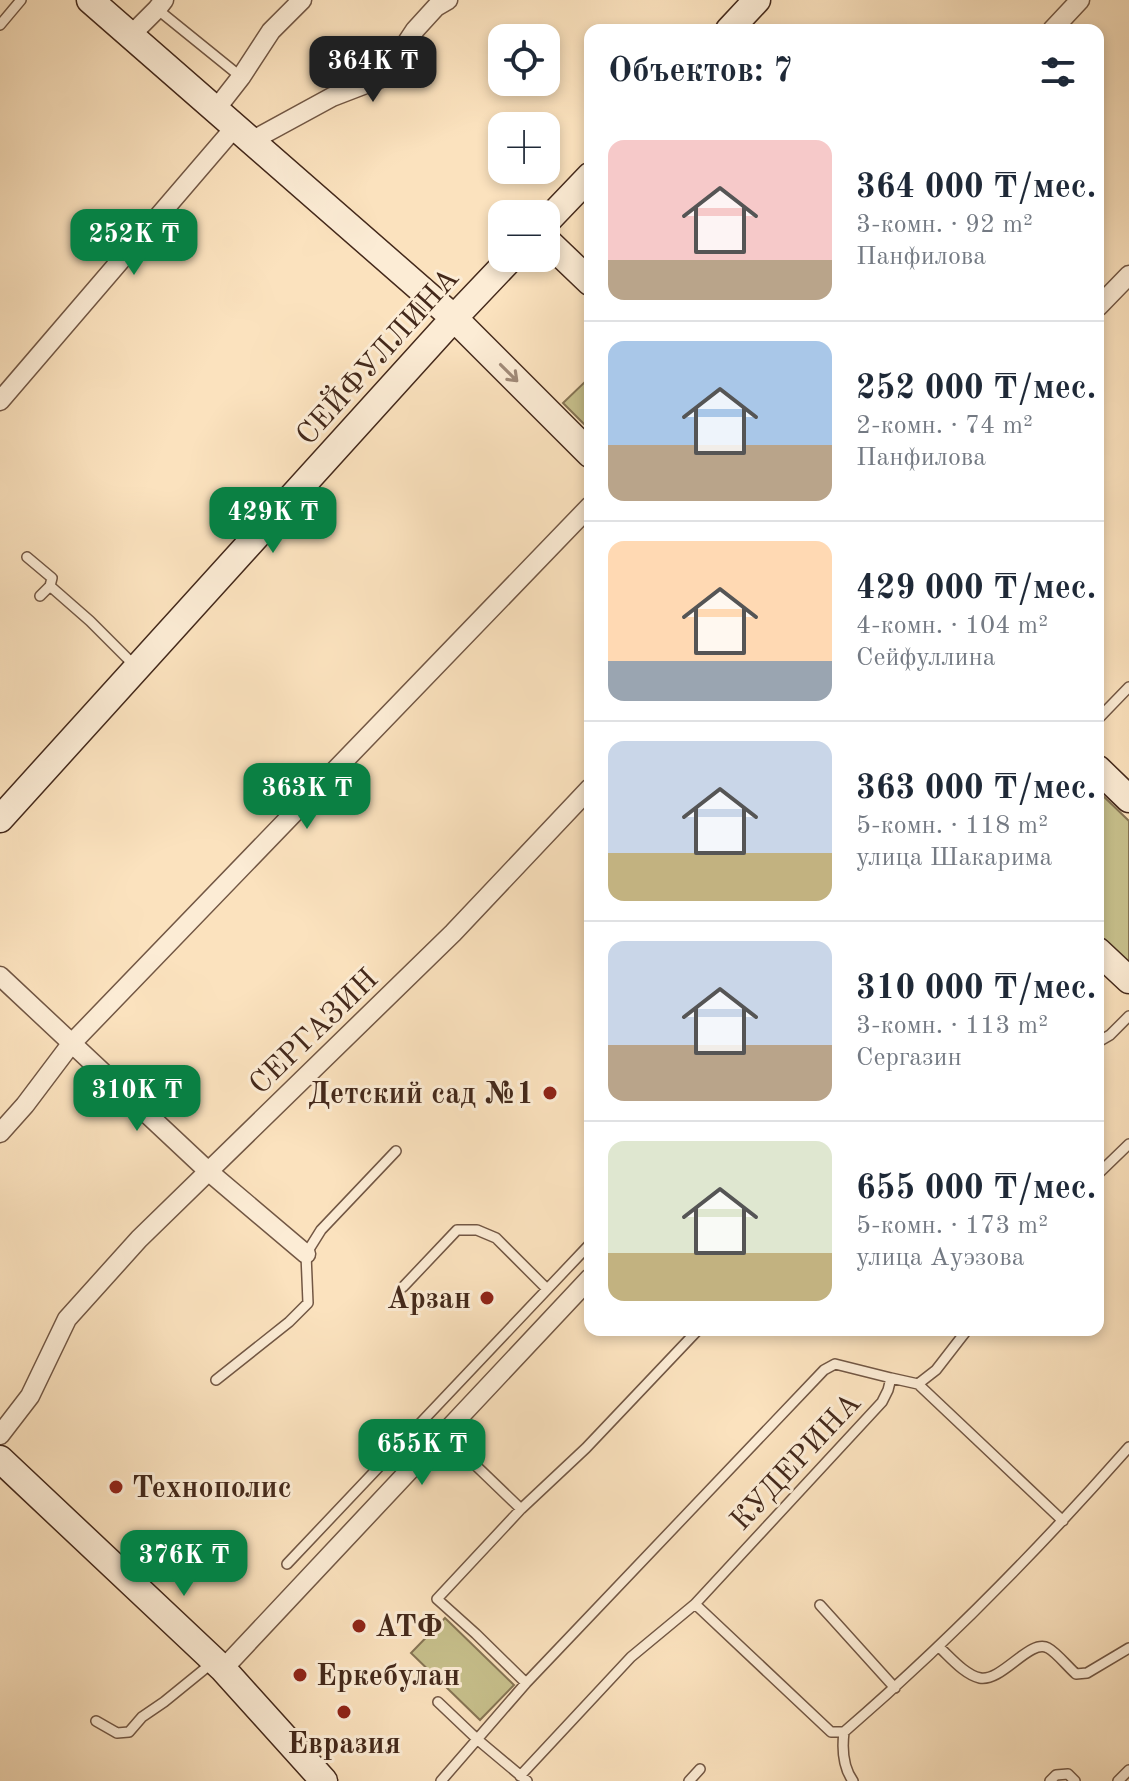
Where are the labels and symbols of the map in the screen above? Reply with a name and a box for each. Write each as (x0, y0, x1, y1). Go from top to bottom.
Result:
pin: 364K ₸ (308, 36, 438, 104)
pin: 252K ₸ (69, 209, 199, 277)
street label: СЕЙФУЛЛИНА (287, 259, 465, 451)
one-way arrow (499, 363, 518, 382)
pin: 429K ₸ (208, 487, 338, 555)
pin: 363K ₸ (242, 763, 372, 831)
street label: СЕРГАЗИН (244, 964, 384, 1101)
pin: 310K ₸ (72, 1065, 202, 1133)
place label: Детский сад №1 (308, 1080, 534, 1110)
marker: Детский сад №1 (541, 1084, 559, 1102)
place label: Арзан (387, 1285, 471, 1315)
marker: Арзан (478, 1289, 496, 1307)
street label: КУДЕРИНА (726, 1388, 867, 1537)
pin: 655K ₸ (357, 1419, 487, 1487)
place label: Технополис (132, 1474, 292, 1504)
marker: Технополис (107, 1478, 125, 1496)
pin: 376K ₸ (119, 1530, 249, 1598)
place label: АТФ (375, 1613, 442, 1643)
marker: АТФ (350, 1617, 368, 1635)
place label: Еркебулан (316, 1662, 460, 1692)
marker: Еркебулан (291, 1666, 309, 1684)
marker: Евразия (335, 1703, 353, 1721)
place label: Евразия (287, 1730, 401, 1760)

